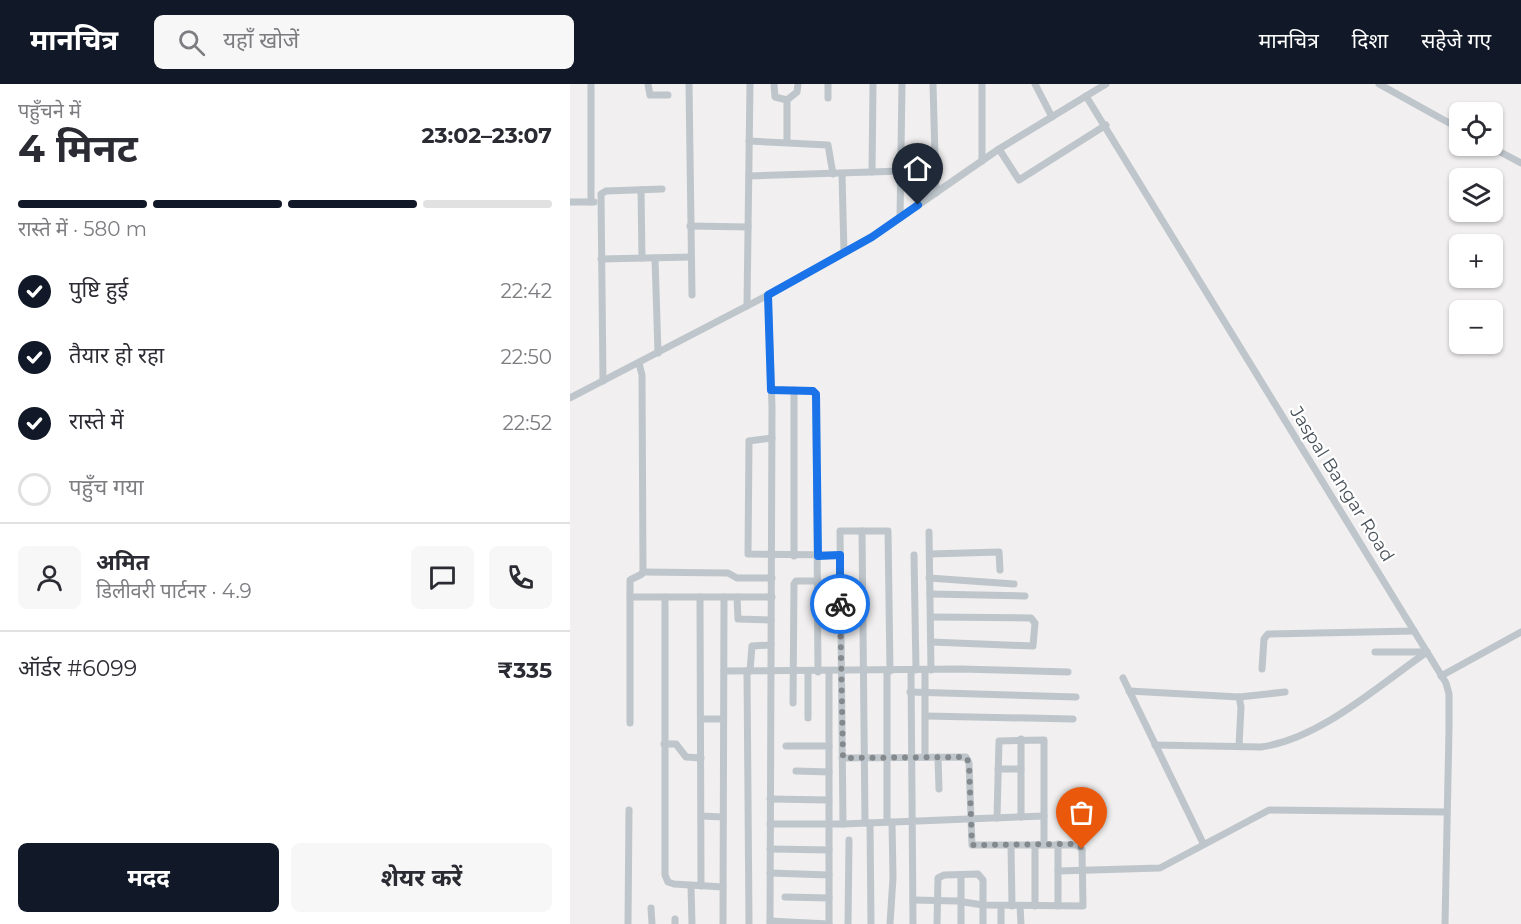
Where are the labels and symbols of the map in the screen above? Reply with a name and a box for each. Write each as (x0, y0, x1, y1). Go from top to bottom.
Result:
pin (892, 143, 943, 205)
street label: Jaspal Bangar Road (1285, 401, 1399, 566)
courier (810, 574, 870, 634)
pin (1056, 787, 1107, 849)

